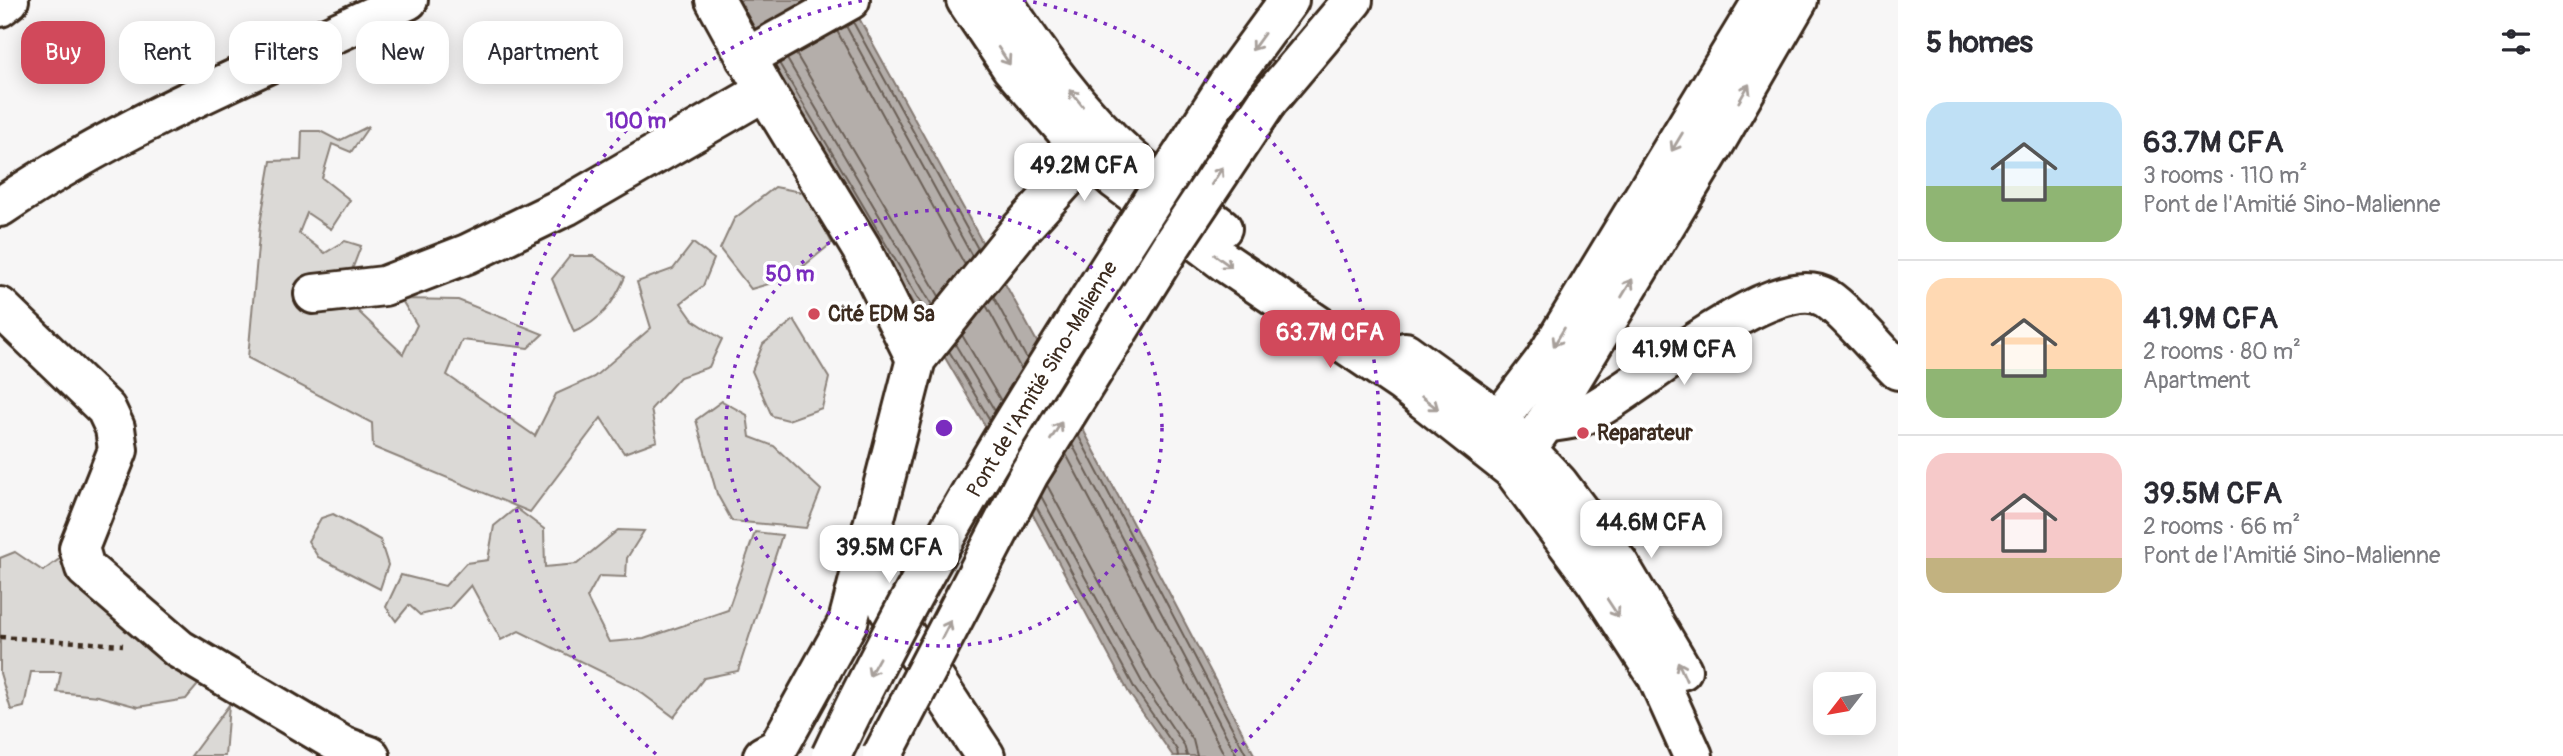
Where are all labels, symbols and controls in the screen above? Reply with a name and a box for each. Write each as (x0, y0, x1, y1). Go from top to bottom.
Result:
chip: Buy (21, 21, 105, 84)
chip: Rent (119, 21, 215, 84)
chip: Filters (229, 21, 342, 84)
chip: New (356, 21, 449, 84)
chip: Apartment (463, 21, 623, 84)
icon: filters (2497, 23, 2535, 61)
text: 5 homes (1926, 24, 2033, 61)
one-way arrow (1251, 32, 1265, 51)
one-way arrow (997, 46, 1011, 66)
one-way arrow (1738, 83, 1752, 103)
one-way arrow (1068, 90, 1083, 108)
text: 100 m (606, 108, 666, 135)
text: 63.7M CFA (2143, 124, 2284, 161)
icon: home (1982, 130, 2066, 214)
one-way arrow (1669, 132, 1683, 152)
pin: 49.2M CFA (1004, 144, 1164, 203)
text: 49.2M CFA (1030, 151, 1138, 180)
text: 3 rooms · 110 m² (2143, 161, 2307, 190)
one-way arrow (1211, 167, 1225, 187)
text: Pont de l'Amitié Sino-Malienne (2143, 190, 2440, 219)
one-way arrow (1213, 254, 1232, 268)
street label: Pont de l'Amitié Sino-Malienne (961, 255, 1124, 503)
text: 50 m (766, 261, 815, 288)
one-way arrow (1621, 278, 1635, 298)
text: 41.9M CFA (2143, 300, 2278, 337)
place label: Cité EDM Sa (828, 301, 935, 328)
marker: Cité EDM Sa (806, 306, 822, 322)
icon: home (1982, 306, 2066, 390)
pin: 63.7M CFA (1250, 310, 1410, 370)
text: 63.7M CFA (1276, 318, 1384, 347)
one-way arrow (1551, 326, 1565, 346)
pin: 41.9M CFA (1604, 328, 1764, 387)
text: 41.9M CFA (1632, 335, 1736, 364)
text: 2 rooms · 80 m² (2143, 337, 2301, 366)
text: Apartment (2143, 366, 2250, 395)
one-way arrow (1420, 396, 1439, 411)
centre of rings (932, 416, 956, 440)
place label: Reparateur (1597, 420, 1693, 447)
one-way arrow (1050, 421, 1064, 441)
marker: Reparateur (1575, 425, 1591, 441)
text: 39.5M CFA (2143, 475, 2282, 512)
icon: home (1982, 481, 2066, 565)
pin: 44.6M CFA (1571, 500, 1731, 560)
text: 44.6M CFA (1596, 508, 1706, 537)
text: 2 rooms · 66 m² (2143, 512, 2300, 541)
pin: 39.5M CFA (809, 526, 969, 585)
text: 39.5M CFA (836, 533, 942, 562)
text: Pont de l'Amitié Sino-Malienne (2143, 541, 2440, 570)
one-way arrow (1606, 597, 1620, 617)
one-way arrow (940, 620, 954, 641)
one-way arrow (867, 656, 881, 676)
one-way arrow (1675, 660, 1688, 682)
north arrow (1813, 672, 1876, 735)
map controls (1813, 672, 1876, 735)

